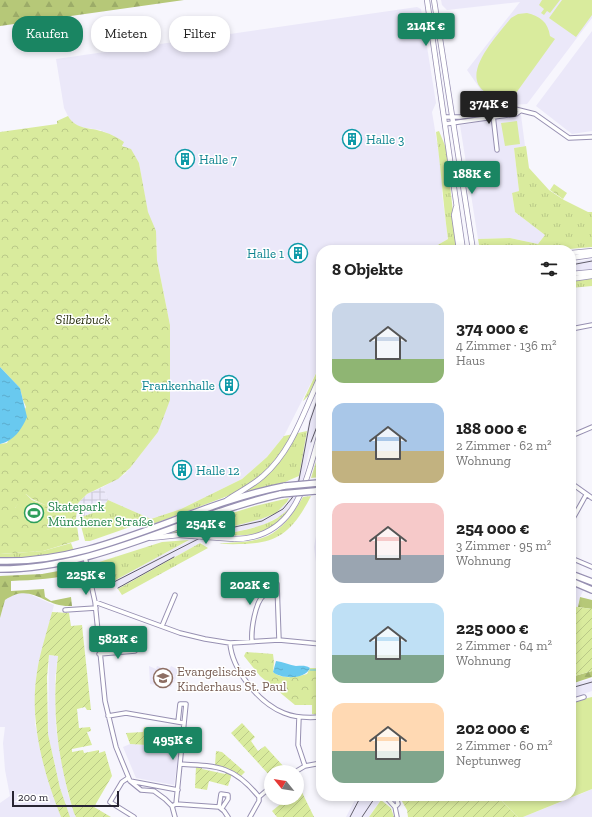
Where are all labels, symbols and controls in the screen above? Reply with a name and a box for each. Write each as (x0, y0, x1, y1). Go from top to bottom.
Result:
pin: 214K € (393, 13, 459, 47)
chip: Kaufen (12, 16, 83, 52)
chip: Mieten (91, 16, 161, 52)
chip: Filter (169, 16, 230, 52)
text: 214K € (407, 18, 445, 33)
pin: 374K € (456, 91, 522, 125)
text: 374K € (469, 96, 509, 111)
building icon: Halle 3 (341, 128, 363, 150)
place label: Halle 3 (366, 132, 404, 147)
building icon: Halle 7 (174, 148, 196, 170)
place label: Halle 7 (199, 152, 237, 167)
pin: 188K € (439, 161, 505, 195)
text: 188K € (453, 166, 491, 181)
building icon: Halle 1 (287, 242, 309, 264)
place label: Halle 1 (247, 246, 284, 261)
icon: filters (538, 258, 560, 280)
text: 8 Objekte (332, 259, 403, 279)
park label: Silberbuck (56, 312, 111, 327)
text: 374 000 € (456, 318, 529, 338)
icon: home (364, 319, 412, 367)
text: 4 Zimmer · 136 m² (456, 338, 557, 353)
text: Haus (456, 353, 485, 368)
building icon: Frankenhalle (218, 374, 240, 396)
place label: Frankenhalle (142, 378, 215, 393)
text: 188 000 € (456, 418, 527, 438)
icon: home (364, 419, 412, 467)
text: 2 Zimmer · 62 m² (456, 438, 552, 453)
text: Wohnung (456, 453, 511, 468)
building icon: Halle 12 (171, 459, 193, 481)
place label: Halle 12 (196, 463, 240, 478)
place label: Skatepark Münchener Straße (48, 499, 153, 529)
sports icon: Skatepark Münchener Straße (23, 502, 45, 524)
pin: 254K € (173, 511, 239, 545)
text: 254K € (186, 516, 226, 531)
text: 254 000 € (456, 518, 530, 538)
icon: home (364, 519, 412, 567)
text: 3 Zimmer · 95 m² (456, 538, 551, 553)
text: Wohnung (456, 553, 511, 568)
pin: 225K € (53, 562, 119, 596)
text: 225K € (66, 567, 106, 582)
pin: 202K € (217, 572, 283, 606)
text: 202K € (230, 577, 270, 592)
text: 225 000 € (456, 618, 529, 638)
icon: home (364, 619, 412, 667)
pin: 582K € (85, 626, 151, 660)
text: 582K € (98, 631, 138, 646)
text: 2 Zimmer · 64 m² (456, 638, 552, 653)
text: Wohnung (456, 653, 511, 668)
place label: Evangelisches Kinderhaus St. Paul (177, 664, 287, 694)
school or university icon: Evangelisches Kinderhaus St. Paul (152, 667, 174, 689)
text: 202 000 € (456, 718, 530, 738)
icon: home (364, 719, 412, 767)
pin: 495K € (140, 727, 206, 761)
text: 495K € (153, 732, 193, 747)
text: 2 Zimmer · 60 m² (456, 738, 552, 753)
text: Neptunweg (456, 753, 521, 768)
north arrow (264, 765, 304, 805)
map controls (264, 765, 304, 805)
scale bar (12, 789, 119, 808)
text: 200 m (18, 791, 48, 804)

